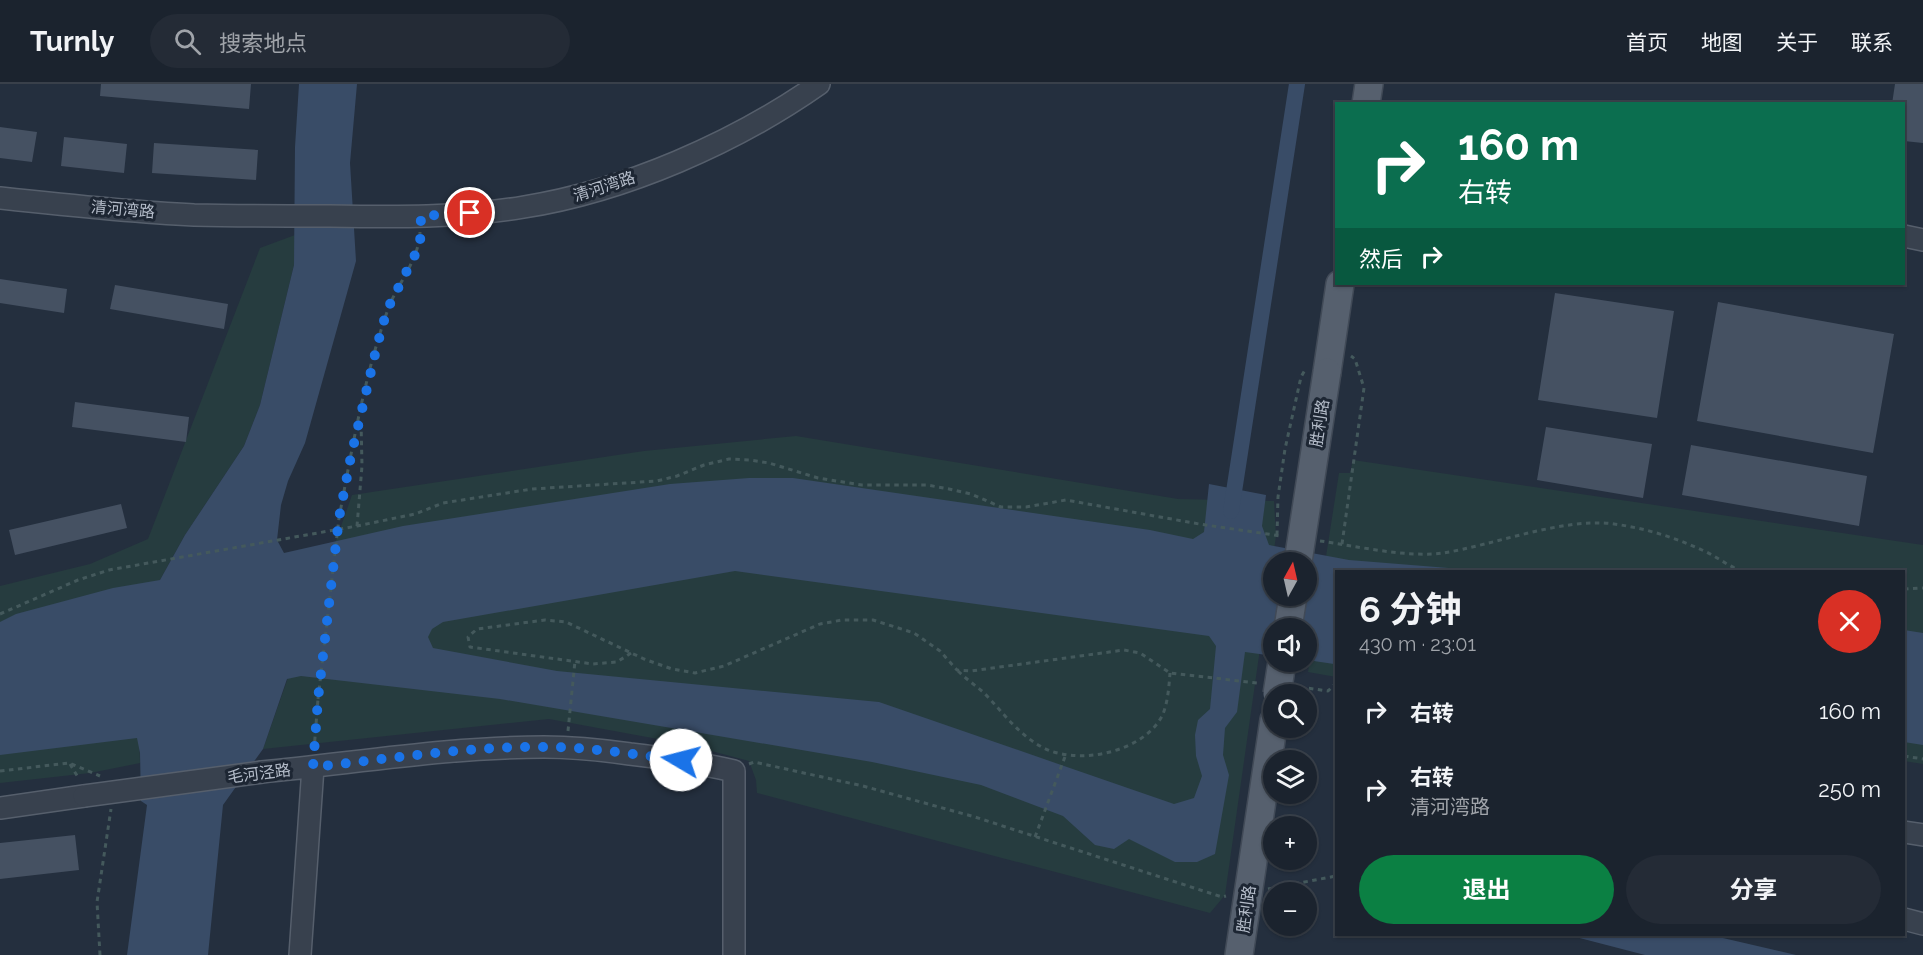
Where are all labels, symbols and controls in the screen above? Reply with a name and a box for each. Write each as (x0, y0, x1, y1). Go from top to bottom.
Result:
search box (150, 14, 570, 68)
text: Turnly (30, 25, 114, 58)
icon: search (171, 25, 204, 58)
text: 搜索地点 (219, 30, 307, 56)
text: 首页 (1626, 30, 1668, 55)
text: 地图 (1701, 30, 1743, 55)
text: 关于 (1776, 30, 1818, 55)
text: 联系 (1851, 30, 1893, 55)
text: 160 m (1458, 121, 1579, 170)
icon: right (1359, 126, 1437, 204)
street label: 清河湾路 (571, 168, 638, 205)
text: 右转 (1458, 177, 1512, 208)
pin (444, 187, 495, 238)
icon: arrive (453, 196, 486, 229)
street label: 清河湾路 (90, 197, 156, 222)
icon: right (1415, 240, 1448, 273)
text: 然后 (1359, 246, 1403, 272)
street label: 胜利路 (1306, 398, 1333, 448)
north arrow (1263, 552, 1317, 606)
map controls (1263, 552, 1317, 936)
text: 6 分钟 (1359, 588, 1462, 630)
button: close (1818, 590, 1881, 653)
button: sound (1263, 618, 1317, 672)
text: 430 m · 23:01 (1359, 632, 1476, 656)
button: search (1263, 684, 1317, 738)
icon: right (1359, 695, 1392, 728)
text: 160 m (1819, 698, 1881, 724)
text: 右转 (1410, 700, 1454, 726)
position arrow (649, 728, 713, 792)
button: layers (1263, 750, 1317, 804)
street label: 毛河泾路 (226, 760, 292, 787)
text: 右转 (1410, 764, 1454, 790)
icon: right (1359, 773, 1392, 806)
text: 250 m (1818, 776, 1881, 802)
text: 清河湾路 (1410, 795, 1490, 819)
button: + (1263, 816, 1317, 870)
button: 退出 (1359, 855, 1614, 924)
button: 分享 (1626, 855, 1881, 924)
button: − (1263, 882, 1317, 936)
street label: 胜利路 (1234, 884, 1259, 934)

